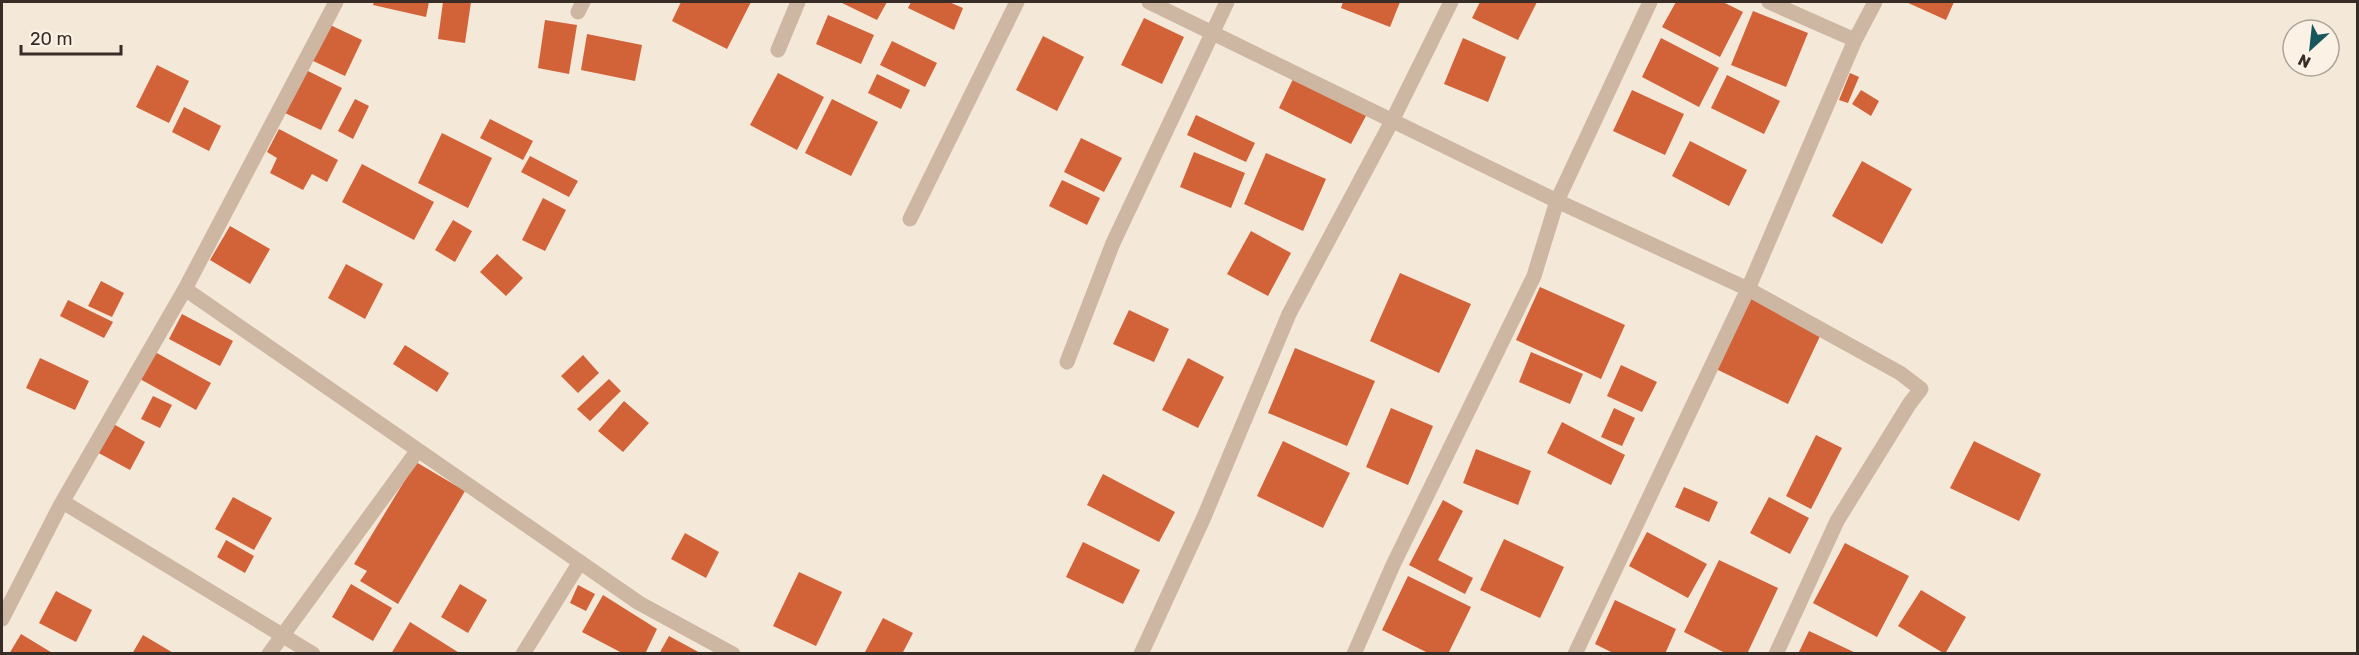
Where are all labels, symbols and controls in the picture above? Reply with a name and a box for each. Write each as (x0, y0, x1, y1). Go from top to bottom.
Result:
scale bar (21, 18, 122, 56)
north arrow (2281, 18, 2341, 78)
text: 20 m (30, 28, 72, 50)
text: N (2295, 50, 2314, 72)

